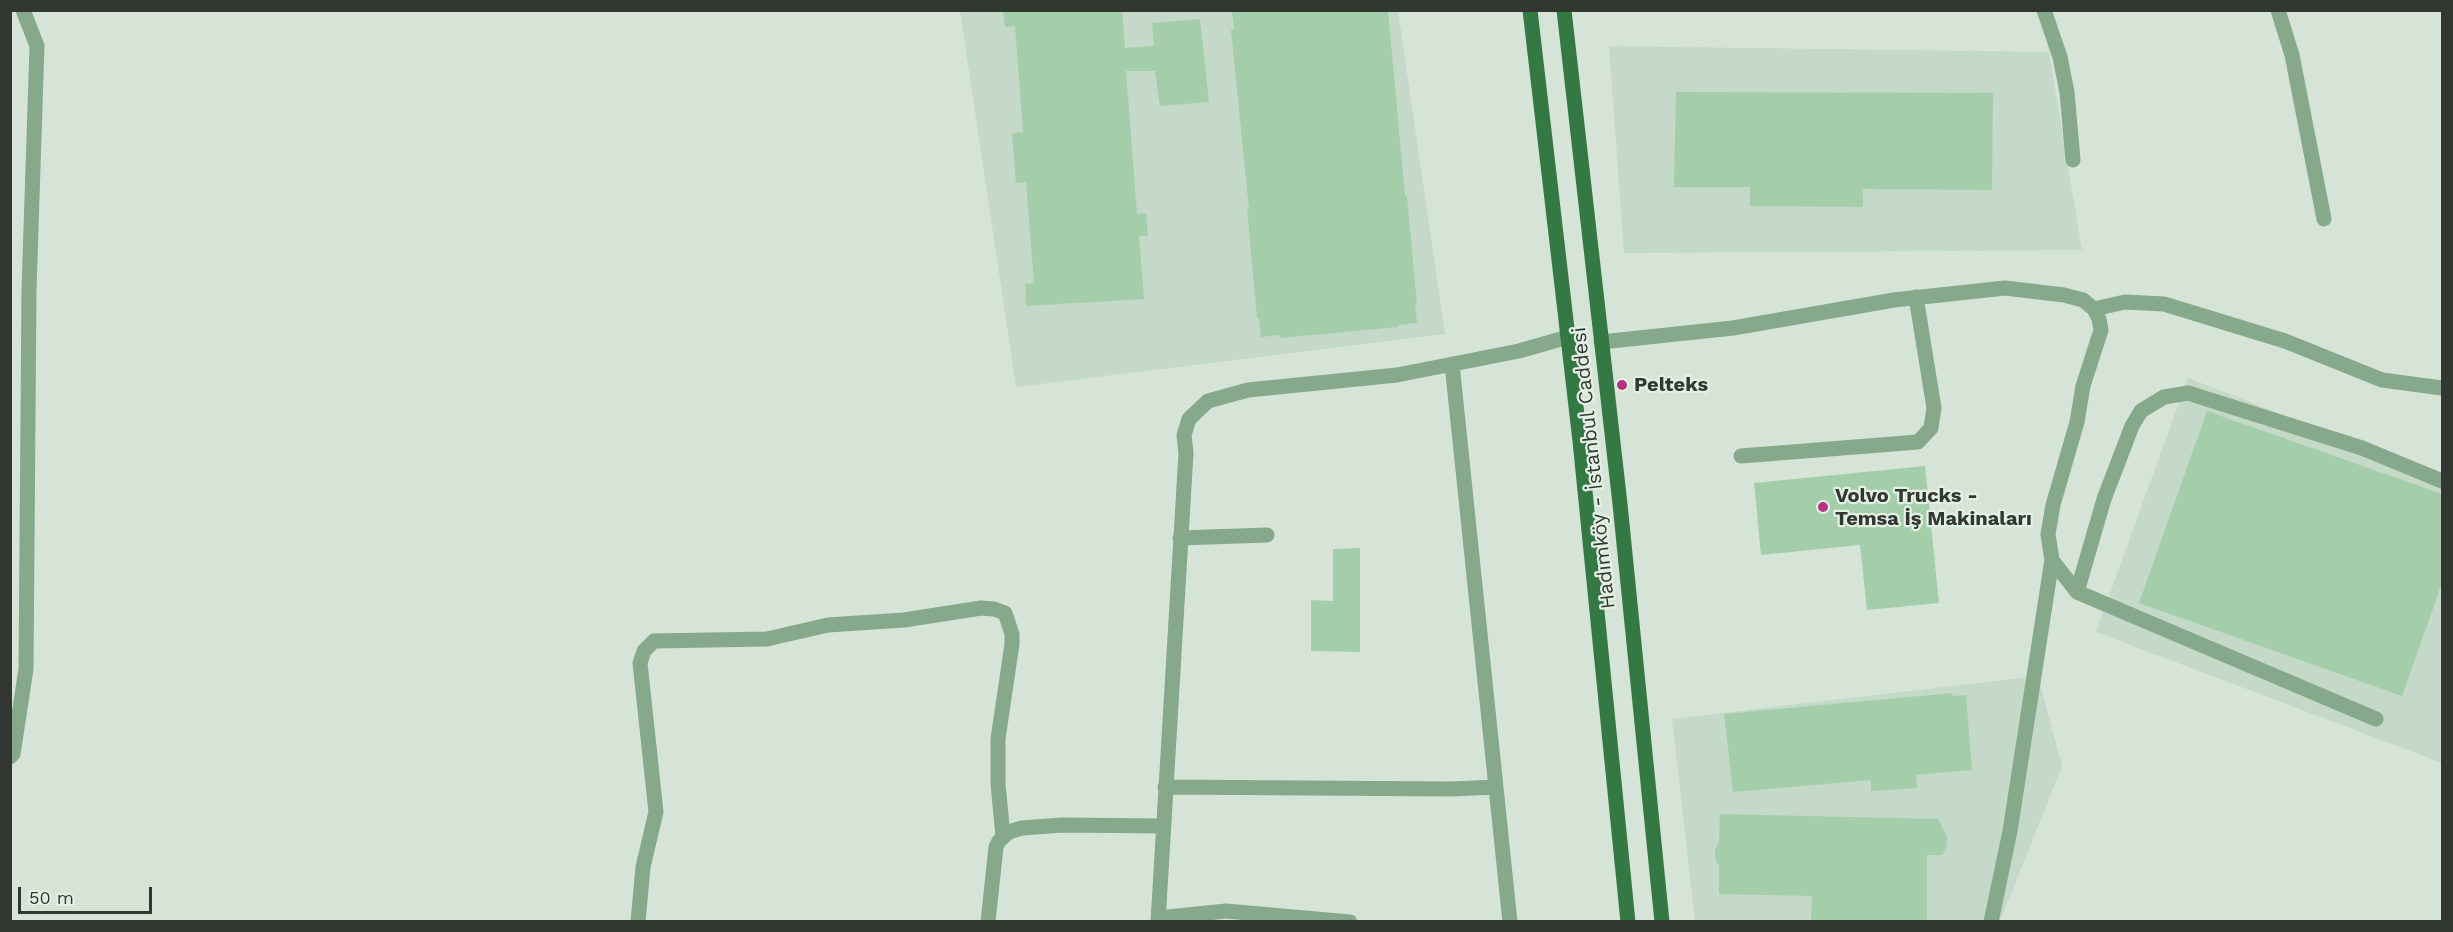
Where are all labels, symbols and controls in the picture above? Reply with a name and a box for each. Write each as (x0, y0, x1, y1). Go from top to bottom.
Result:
street label: Hadımköy - İstanbul Caddesi (1567, 326, 1621, 610)
place label: Pelteks (1634, 373, 1708, 397)
marker: Pelteks (1615, 378, 1629, 392)
place label: Volvo Trucks - Temsa İş Makinaları (1835, 484, 2032, 531)
marker: Volvo Trucks - Temsa İş Makinaları (1816, 500, 1830, 514)
scale bar (21, 875, 154, 913)
text: 50 m (29, 887, 74, 908)

